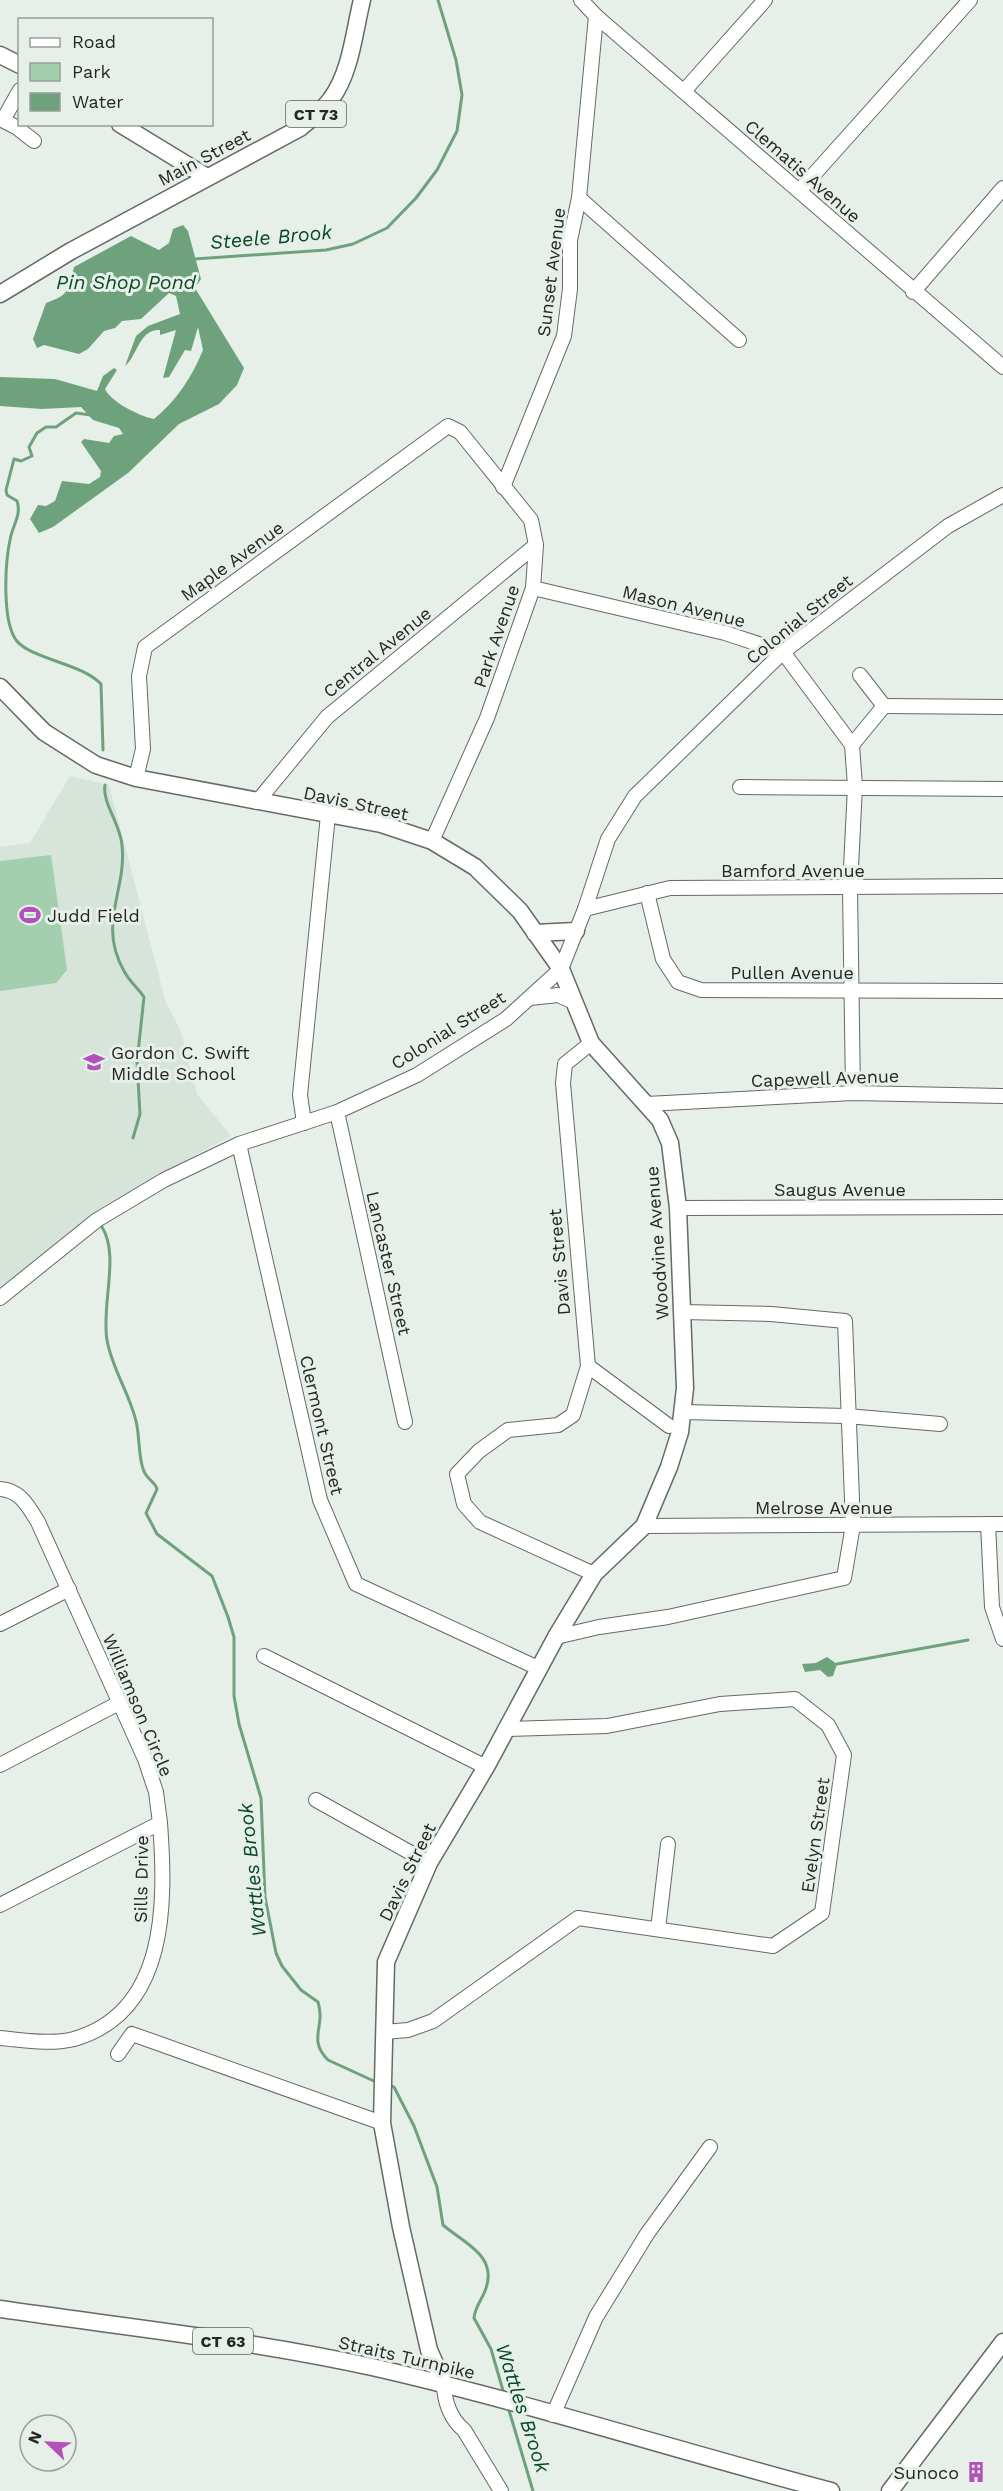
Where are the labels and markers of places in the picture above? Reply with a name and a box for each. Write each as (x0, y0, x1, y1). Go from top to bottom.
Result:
sports icon: Judd Field (18, 903, 42, 927)
place label: Judd Field (47, 905, 140, 926)
place label: Gordon C. Swift Middle School (111, 1042, 250, 1084)
school or university icon: Gordon C. Swift Middle School (82, 1050, 106, 1074)
building icon: Sunoco (964, 2460, 988, 2484)
place label: Sunoco (894, 2462, 959, 2483)

